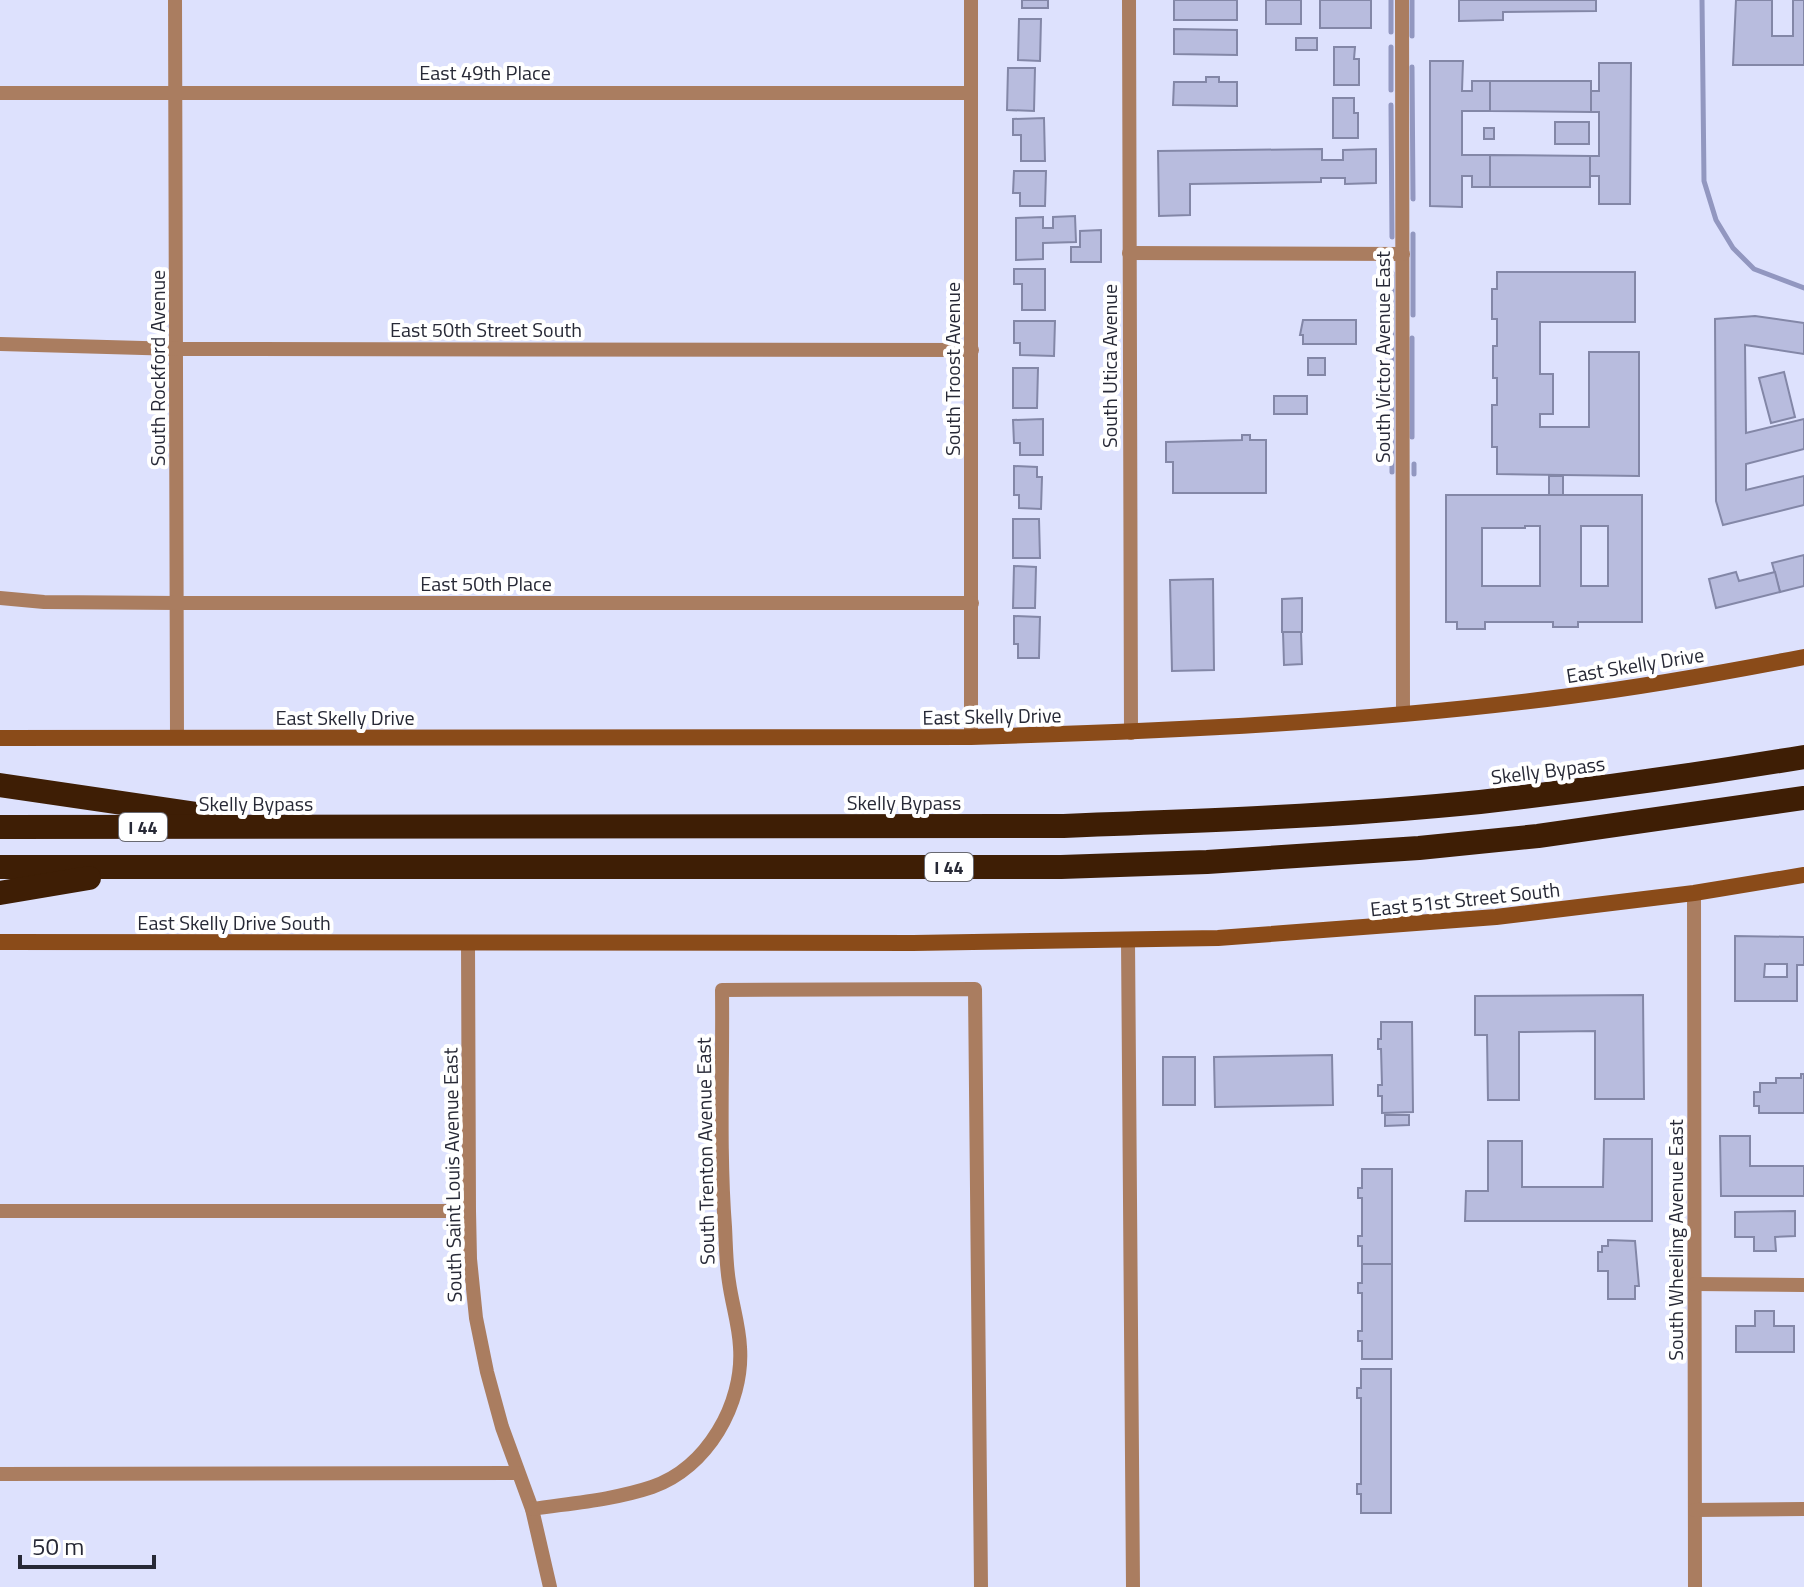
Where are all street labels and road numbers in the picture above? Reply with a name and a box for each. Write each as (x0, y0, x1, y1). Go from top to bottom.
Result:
street label: East 49th Place (419, 57, 551, 88)
street label: South Victor Avenue East (1367, 251, 1398, 463)
street label: South Rockford Avenue (142, 270, 173, 466)
street label: South Troost Avenue (937, 282, 968, 456)
street label: South Utica Avenue (1094, 284, 1125, 448)
street label: East 50th Street South (390, 314, 582, 345)
street label: East 50th Place (420, 568, 552, 599)
street label: East Skelly Drive (1564, 639, 1706, 691)
street label: East Skelly Drive (922, 699, 1062, 733)
street label: East Skelly Drive (275, 702, 415, 733)
street label: Skelly Bypass (1489, 748, 1607, 792)
street label: Skelly Bypass (847, 787, 961, 818)
street label: Skelly Bypass (199, 788, 313, 819)
road number: I 44 (119, 813, 167, 841)
road number: I 44 (925, 853, 973, 881)
street label: East 51st Street South (1369, 874, 1561, 924)
street label: East Skelly Drive South (137, 907, 331, 938)
street label: South Trenton Avenue East (688, 1037, 722, 1265)
street label: South Saint Louis Avenue East (434, 1047, 470, 1303)
street label: South Wheeling Avenue East (1660, 1119, 1691, 1361)

